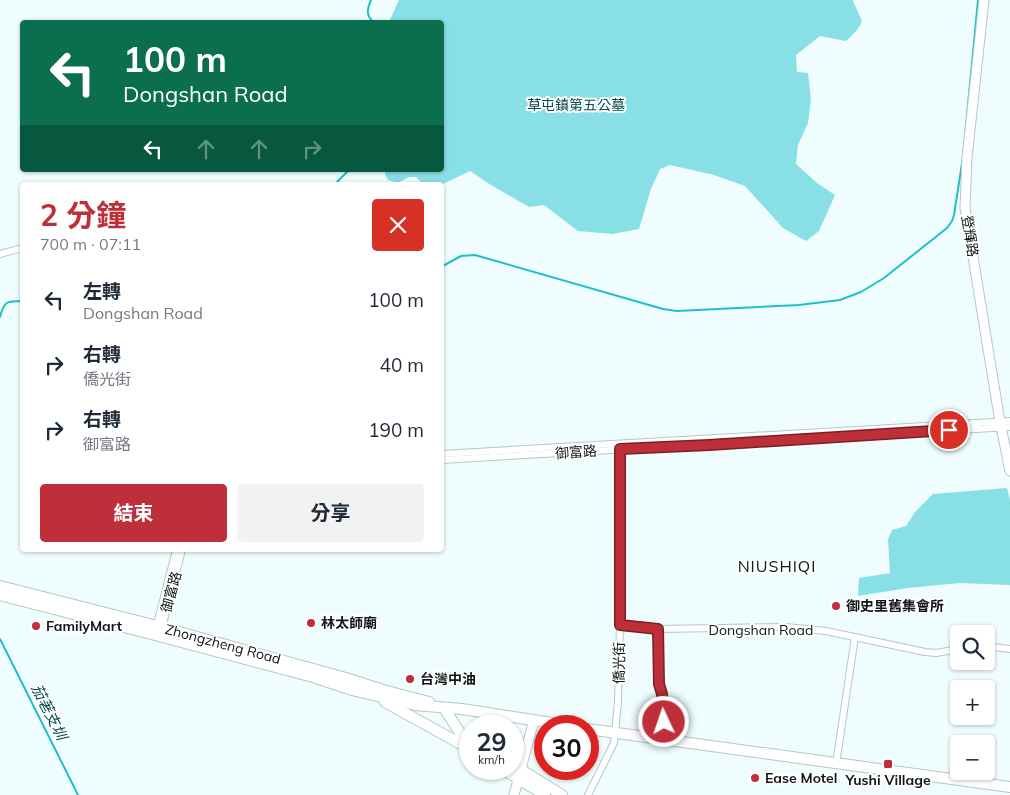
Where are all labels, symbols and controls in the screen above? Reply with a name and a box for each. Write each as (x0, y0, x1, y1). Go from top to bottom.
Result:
text: 100 m (123, 37, 227, 81)
icon: left (40, 40, 105, 105)
text: Dongshan Road (123, 80, 288, 108)
park label: 草屯鎮第五公墓 (527, 96, 625, 114)
icon: left (139, 135, 167, 163)
icon: ahead (192, 135, 220, 163)
icon: ahead (245, 135, 273, 163)
icon: right (298, 135, 326, 163)
text: 2 分鐘 (40, 196, 126, 234)
button: close (372, 199, 424, 251)
street label: 登輝路 (958, 214, 982, 258)
text: 700 m · 07:11 (40, 234, 141, 254)
text: 左轉 (83, 279, 121, 303)
icon: left (40, 286, 68, 314)
text: 100 m (368, 288, 424, 312)
text: Dongshan Road (83, 303, 203, 323)
text: 右轉 (83, 342, 121, 366)
icon: right (40, 351, 68, 379)
text: 40 m (380, 353, 424, 377)
text: 僑光街 (83, 369, 131, 389)
text: 右轉 (83, 407, 121, 431)
pin (928, 409, 970, 451)
icon: right (40, 416, 68, 444)
icon: arrive (935, 416, 963, 444)
text: 190 m (368, 418, 424, 442)
text: 御富路 (83, 434, 131, 454)
street label: 御富路 (554, 442, 598, 462)
button: 結束 (40, 484, 227, 542)
button: 分享 (237, 484, 424, 542)
district label: NIUSHIQI (738, 556, 816, 576)
street label: 御富路 (157, 569, 185, 615)
place label: 御史里舊集會所 (846, 597, 944, 615)
marker: 御史里舊集會所 (830, 600, 842, 612)
place label: 林太師廟 (321, 614, 377, 632)
place label: FamilyMart (46, 617, 123, 635)
marker: 林太師廟 (305, 617, 317, 629)
marker: FamilyMart (30, 620, 42, 632)
street label: Zhongzheng Road (163, 620, 283, 668)
street label: Dongshan Road (709, 621, 813, 639)
map controls (950, 625, 995, 780)
button: search (950, 625, 995, 670)
street label: 僑光街 (610, 642, 628, 684)
place label: 台灣中油 (420, 670, 476, 688)
marker: 台灣中油 (404, 673, 416, 685)
button: + (950, 680, 995, 725)
water label: 茄荖支圳 (27, 681, 72, 745)
position arrow (637, 695, 689, 747)
speed limit sign: 30 (534, 715, 599, 780)
text: 29 (476, 726, 507, 757)
button: − (950, 735, 995, 780)
text: km/h (478, 752, 505, 767)
marker: Yushi Village (882, 758, 894, 770)
place label: Ease Motel (765, 769, 837, 787)
place label: Yushi Village (844, 771, 931, 789)
marker: Ease Motel (749, 772, 761, 784)

